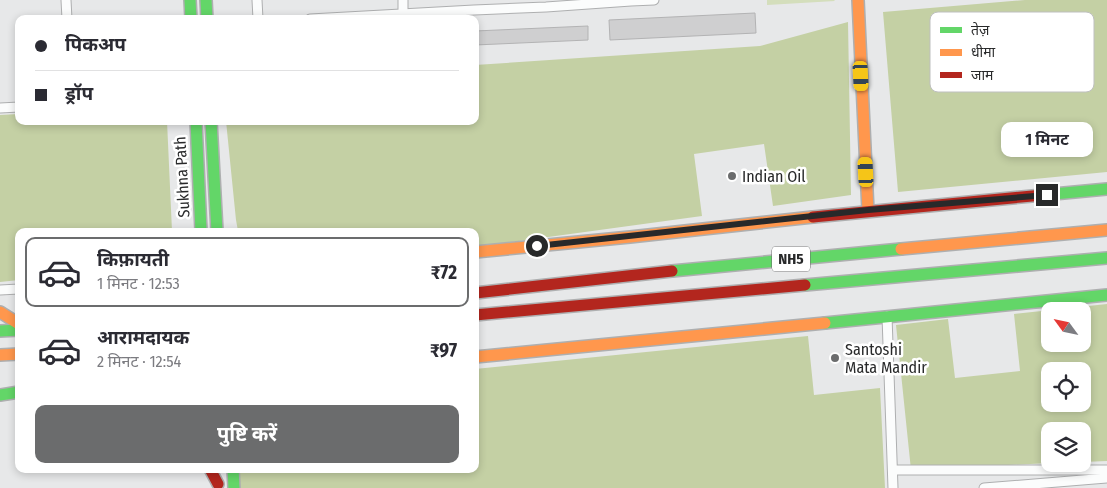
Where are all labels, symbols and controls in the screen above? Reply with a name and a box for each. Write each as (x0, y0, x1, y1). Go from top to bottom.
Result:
legend (930, 12, 1094, 92)
text: तेज़ (971, 21, 990, 39)
text: पिकअप (65, 33, 126, 56)
text: धीमा (971, 44, 996, 61)
car (852, 61, 869, 91)
text: जाम (971, 67, 994, 84)
text: ड्रॉप (65, 82, 93, 105)
callout: 1 मिनट (1001, 122, 1093, 158)
text: 1 मिनट (1025, 130, 1069, 149)
street label: Sukhna Path (170, 136, 194, 218)
car (857, 157, 874, 187)
place label: Indian Oil (742, 167, 806, 186)
marker: Indian Oil (726, 170, 738, 182)
route end (1036, 184, 1058, 206)
route start (526, 235, 548, 257)
road number: NH5 (772, 246, 810, 272)
text: किफ़ायती (97, 248, 169, 271)
icon: car (37, 250, 82, 295)
text: ₹72 (431, 261, 457, 284)
text: 1 मिनट · 12:53 (97, 274, 180, 293)
north arrow (1041, 302, 1091, 352)
map controls (1041, 302, 1091, 472)
text: आरामदायक (97, 326, 189, 349)
icon: car (37, 328, 82, 373)
text: ₹97 (430, 339, 457, 362)
place label: Santoshi Mata Mandir (845, 340, 927, 377)
text: 2 मिनट · 12:54 (97, 352, 181, 371)
marker: Santoshi Mata Mandir (829, 352, 841, 364)
button: locate (1041, 362, 1091, 412)
button: पुष्टि करें (35, 405, 459, 463)
button: layers (1041, 422, 1091, 472)

